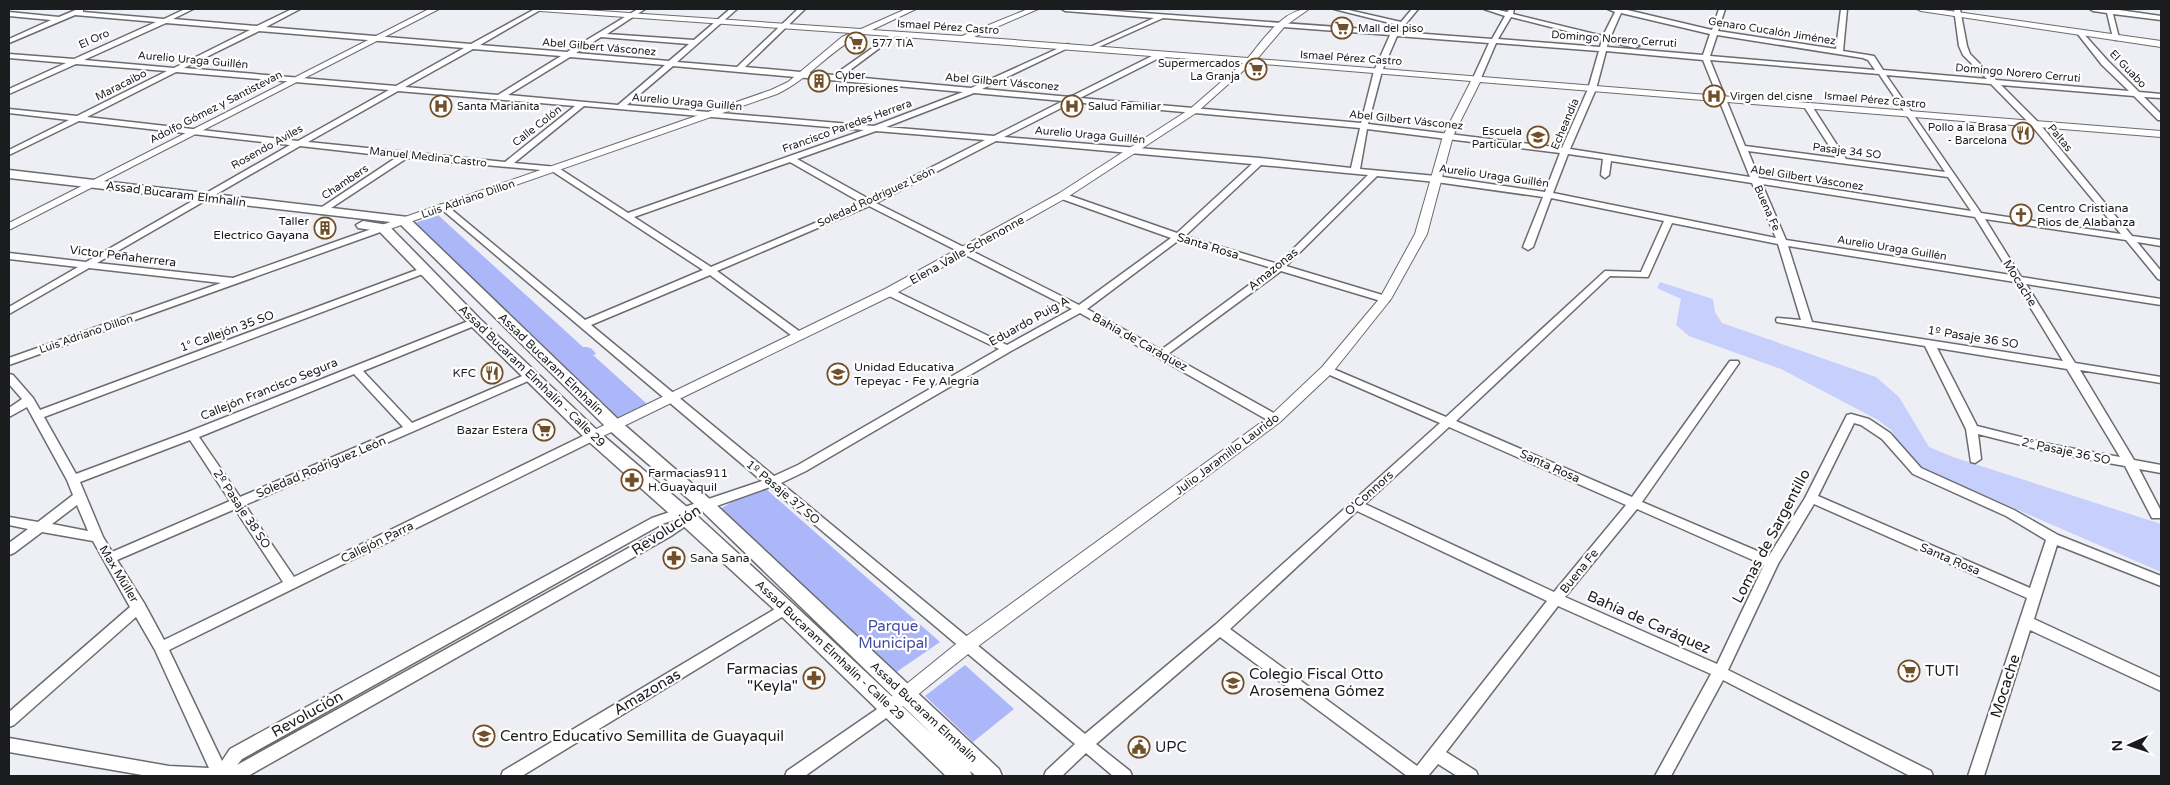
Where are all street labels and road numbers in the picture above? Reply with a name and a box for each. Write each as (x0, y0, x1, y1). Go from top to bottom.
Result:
street label: Genaro Cucalón Jiménez (1707, 14, 1837, 48)
street label: Ismael Pérez Castro (896, 17, 1000, 37)
street label: El Oro (77, 26, 112, 51)
street label: Domingo Norero Cerruti (1551, 28, 1677, 50)
street label: Abel Gilbert Vásconez (541, 36, 657, 59)
street label: El Guabo (2107, 47, 2149, 91)
street label: Ismael Pérez Castro (1299, 48, 1403, 68)
street label: Aurelio Uraga Guillén (137, 49, 249, 71)
street label: Domingo Norero Cerruti (1955, 61, 2081, 85)
street label: Maracaibo (93, 66, 149, 103)
street label: Adolfo Gómez y Santistevan (148, 68, 284, 146)
street label: Abel Gilbert Vásconez (944, 71, 1060, 94)
street label: Ismael Pérez Castro (1823, 89, 1927, 111)
street label: Aurelio Uraga Guillén (631, 91, 743, 113)
street label: Francisco Paredes Herrera (780, 96, 914, 156)
street label: Echeandía (1548, 96, 1582, 152)
street label: Calle Colón (510, 103, 564, 149)
street label: Abel Gilbert Vásconez (1348, 108, 1464, 133)
street label: Rosendo Aviles (229, 122, 305, 172)
street label: Paltas (2045, 122, 2075, 154)
street label: Aurelio Uraga Guillén (1034, 124, 1146, 146)
street label: Pasaje 34 SO (1812, 140, 1882, 162)
street label: Manuel Medina Castro (369, 144, 488, 170)
street label: Chambers (319, 162, 371, 202)
street label: Aurelio Uraga Guillén (1438, 162, 1550, 190)
street label: Abel Gilbert Vásconez (1749, 163, 1865, 193)
street label: Soledad Rodríguez León (815, 164, 937, 230)
street label: Luis Adriano Dillon (420, 177, 516, 221)
street label: Assad Bucaram Elmhalín (105, 178, 247, 210)
street label: Buena Fe (1751, 183, 1783, 233)
street label: Elena Valle Schenonne (907, 213, 1027, 287)
street label: Santa Rosa (1175, 230, 1241, 262)
street label: Aurelio Uraga Guillén (1836, 233, 1948, 263)
street label: Victor Peñaherrera (69, 243, 177, 269)
street label: Amazonas (1245, 245, 1301, 293)
street label: Mocache (2000, 257, 2040, 309)
street label: Eduardo Puig A (986, 293, 1072, 349)
street label: Assad Bucaram Elmhalín - Calle 29 (456, 302, 608, 450)
street label: 1° Callejón 35 SO (178, 307, 276, 355)
street label: Assad Bucaram Elmhalín (495, 310, 607, 418)
street label: Bahía de Caráquez (1090, 310, 1190, 374)
street label: Luis Adriano Dillon (38, 312, 134, 356)
street label: 1º Pasaje 36 SO (1926, 323, 2020, 351)
street label: Callejón Francisco Segura (198, 355, 340, 423)
street label: Julio Jaramillo Laurido (1172, 410, 1282, 498)
street label: Soledad Rodríguez León (254, 433, 388, 501)
street label: 2° Pasaje 36 SO (2020, 435, 2112, 467)
street label: Santa Rosa (1518, 447, 1582, 485)
street label: 1º Pasaje 37 SO (743, 457, 823, 527)
street label: Lomas de Sargentillo (1728, 466, 1814, 606)
street label: 2º Pasaje 38 SO (210, 467, 274, 551)
street label: O'Connors (1342, 468, 1396, 518)
street label: Revolución (628, 501, 704, 559)
street label: Callejón Parra (338, 518, 416, 566)
street label: Santa Rosa (1918, 540, 1982, 578)
street label: Max Müller (97, 543, 142, 605)
street label: Buena Fe (1557, 546, 1601, 596)
street label: Assad Bucaram Elmhalín - Calle 29 (753, 577, 907, 723)
street label: Bahía de Caráquez (1584, 587, 1714, 657)
street label: Mocache (1986, 652, 2024, 720)
street label: Assad Bucaram Elmhalín (868, 659, 980, 765)
street label: Amazonas (610, 665, 684, 719)
street label: Revolución (268, 687, 346, 741)

